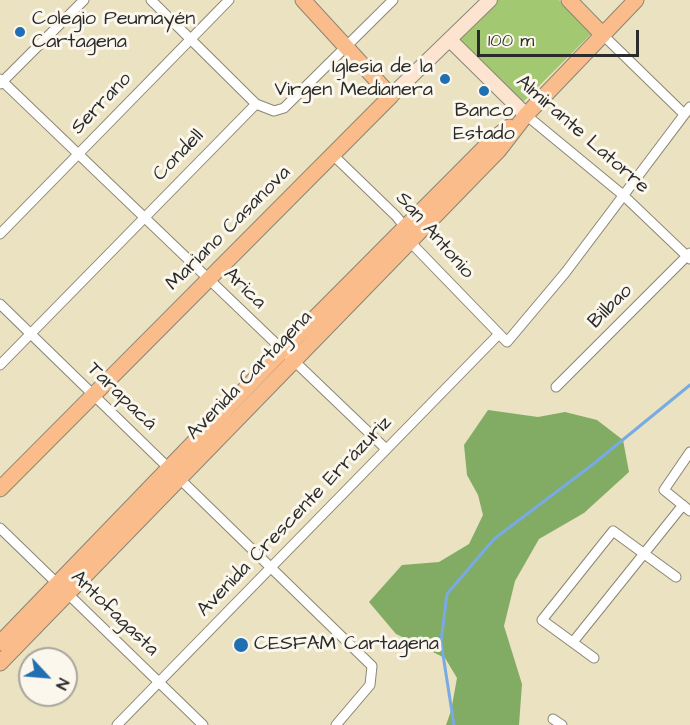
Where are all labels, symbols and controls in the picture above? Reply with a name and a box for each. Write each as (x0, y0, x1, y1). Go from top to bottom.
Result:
place label: Colegio Peumayén Cartagena (32, 8, 195, 55)
scale bar (480, 18, 642, 56)
marker: Colegio Peumayén Cartagena (13, 25, 27, 39)
text: 100 m (488, 28, 534, 53)
place label: Iglesia de la Virgen Medianera (274, 56, 433, 103)
street label: Serrano (67, 68, 137, 140)
street label: Almirante Latorre (510, 71, 654, 199)
marker: Iglesia de la Virgen Medianera (438, 72, 452, 86)
marker: Banco Estado (477, 84, 491, 98)
place label: Banco Estado (453, 100, 515, 147)
street label: Condell (149, 125, 209, 187)
street label: Mariano Casanova (162, 162, 296, 296)
street label: San Antonio (390, 188, 478, 284)
street label: Arica (218, 263, 270, 315)
street label: Bilbao (584, 280, 638, 334)
street label: Avenida Cartagena (182, 306, 318, 446)
street label: Tarapacá (81, 358, 161, 436)
street label: Avenida Crescente Errázuriz (193, 412, 397, 622)
street label: Antofagasta (65, 566, 163, 662)
place label: CESFAM Cartagena (254, 633, 439, 657)
marker: CESFAM Cartagena (232, 636, 250, 654)
north arrow (18, 647, 78, 707)
text: N (50, 675, 74, 693)

